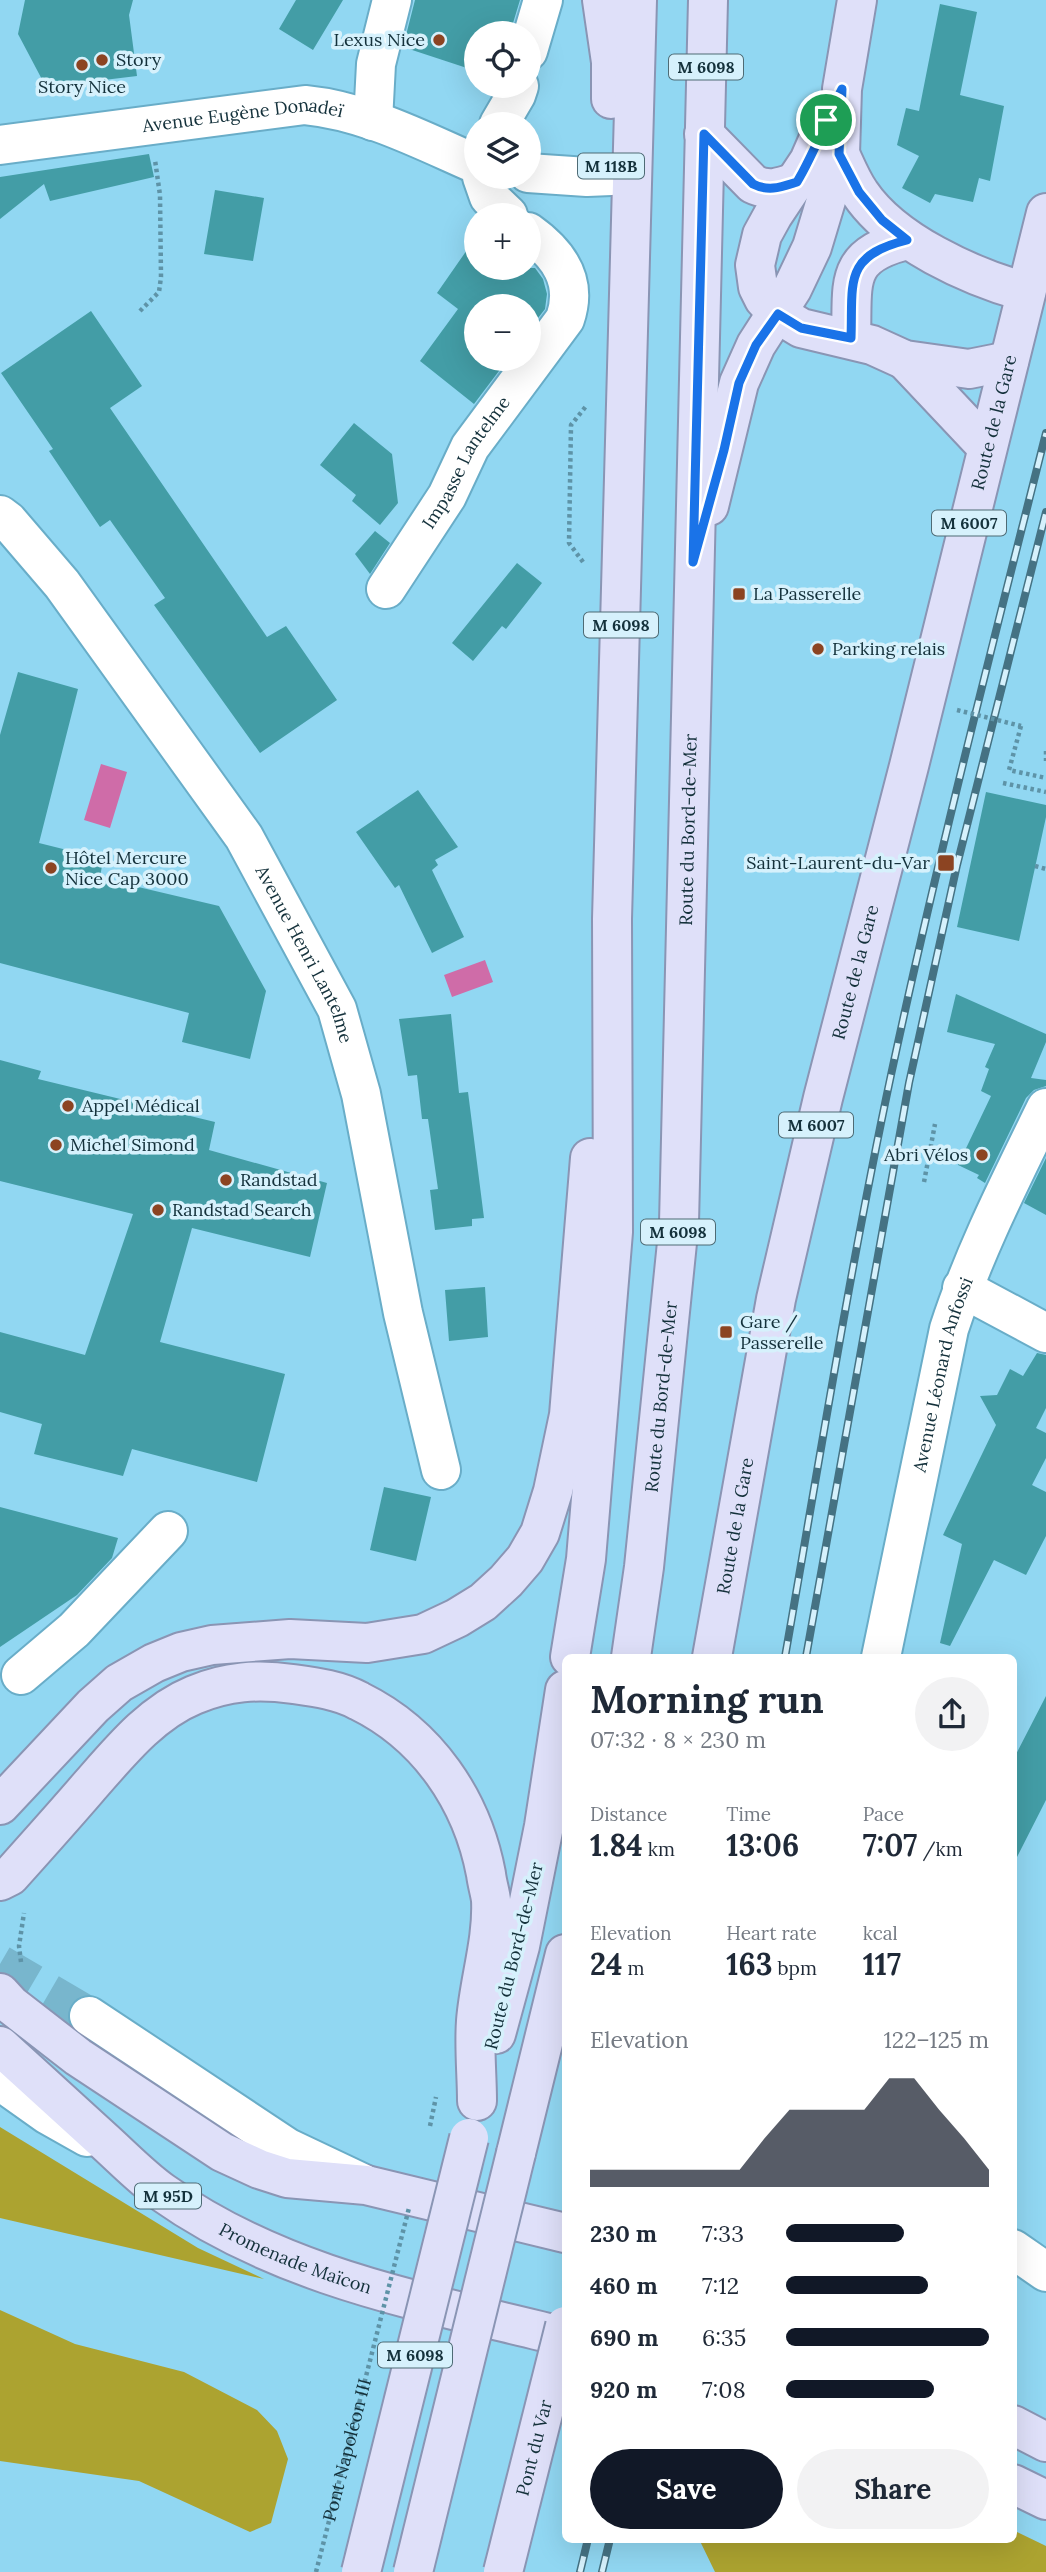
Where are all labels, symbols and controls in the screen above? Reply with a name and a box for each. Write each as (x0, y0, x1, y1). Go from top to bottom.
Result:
map controls (464, 21, 541, 371)
button: locate (464, 21, 541, 98)
place label: Lexus Nice (334, 28, 425, 51)
marker: Lexus Nice (431, 32, 447, 48)
place label: Story (116, 48, 162, 71)
marker: Story (94, 52, 110, 68)
road number: M 6098 (669, 54, 743, 80)
marker: Story Nice (74, 57, 90, 73)
place label: Story Nice (38, 75, 126, 98)
pin (796, 90, 856, 150)
street label: Avenue Eugène Donadeï (140, 93, 346, 137)
icon: arrive (807, 101, 845, 139)
button: layers (464, 112, 541, 189)
road number: M 118B (578, 154, 644, 178)
button: + (464, 203, 541, 280)
button: − (464, 294, 541, 371)
street label: Route de la Gare (966, 352, 1022, 492)
street label: Impasse Lantelme (417, 391, 515, 533)
road number: M 6007 (932, 510, 1006, 536)
place label: La Passerelle (753, 582, 862, 605)
marker: La Passerelle (731, 586, 747, 602)
road number: M 6098 (584, 612, 658, 638)
place label: Parking relais (832, 637, 945, 660)
marker: Parking relais (810, 641, 826, 657)
street label: Route du Bord-de-Mer (674, 733, 702, 926)
place label: Hôtel Mercure Nice Cap 3000 (65, 846, 189, 890)
place label: Saint-Laurent-du-Var (746, 851, 930, 874)
marker: Saint-Laurent-du-Var (936, 853, 956, 873)
marker: Hôtel Mercure Nice Cap 3000 (43, 860, 59, 876)
street label: Avenue Henri Lantelme (250, 861, 358, 1046)
street label: Route de la Gare (827, 902, 884, 1042)
place label: Appel Médical (81, 1094, 200, 1117)
marker: Appel Médical (60, 1098, 76, 1114)
road number: M 6007 (779, 1112, 853, 1138)
place label: Michel Simond (70, 1133, 195, 1156)
marker: Michel Simond (48, 1137, 64, 1153)
place label: Abri Vélos (883, 1143, 968, 1166)
marker: Abri Vélos (974, 1147, 990, 1163)
place label: Randstad (240, 1168, 318, 1191)
marker: Randstad (218, 1172, 234, 1188)
place label: Randstad Search (172, 1198, 312, 1221)
marker: Randstad Search (150, 1202, 166, 1218)
road number: M 6098 (641, 1220, 715, 1244)
street label: Avenue Léonard Anfossi (907, 1274, 978, 1475)
street label: Route du Bord-de-Mer (640, 1300, 682, 1494)
place label: Gare / Passerelle (740, 1310, 824, 1354)
marker: Gare / Passerelle (718, 1324, 734, 1340)
street label: Route de la Gare (711, 1456, 758, 1596)
text: Morning run (590, 1675, 824, 1723)
button: share (915, 1677, 989, 1751)
text: 07:32 · 8 × 230 m (590, 1725, 766, 1754)
text: Distance (590, 1802, 667, 1826)
text: Time (726, 1802, 771, 1826)
text: Pace (863, 1802, 904, 1826)
text: 1.84 (590, 1826, 643, 1864)
text: 13:06 (726, 1826, 799, 1864)
text: 7:07 (863, 1826, 917, 1864)
text: km (643, 1837, 675, 1861)
text: /km (917, 1837, 963, 1861)
street label: Route du Bord-de-Mer (479, 1860, 548, 2052)
text: Elevation (590, 1921, 672, 1945)
text: Heart rate (726, 1921, 817, 1945)
text: kcal (863, 1921, 898, 1945)
text: 24 (590, 1945, 622, 1983)
text: 163 (726, 1945, 773, 1983)
text: 117 (863, 1945, 901, 1983)
text: m (622, 1956, 644, 1980)
text: bpm (773, 1956, 817, 1980)
text: Elevation (590, 2025, 689, 2054)
text: 122–125 m (883, 2025, 989, 2054)
road number: M 95D (135, 2184, 201, 2208)
street label: Promenade Maïcon (215, 2218, 374, 2299)
text: 230 m (590, 2219, 657, 2248)
text: 7:33 (702, 2219, 744, 2248)
text: 460 m (590, 2271, 658, 2300)
text: 7:12 (702, 2271, 739, 2300)
text: 690 m (590, 2323, 658, 2352)
text: 6:35 (702, 2323, 746, 2352)
road number: M 6098 (378, 2342, 452, 2368)
text: 920 m (590, 2375, 657, 2404)
text: 7:08 (702, 2375, 746, 2404)
street label: Pont Napoléon III (317, 2376, 376, 2524)
street label: Pont du Var (511, 2397, 557, 2498)
button: Save (590, 2449, 783, 2529)
button: Share (797, 2449, 989, 2529)

